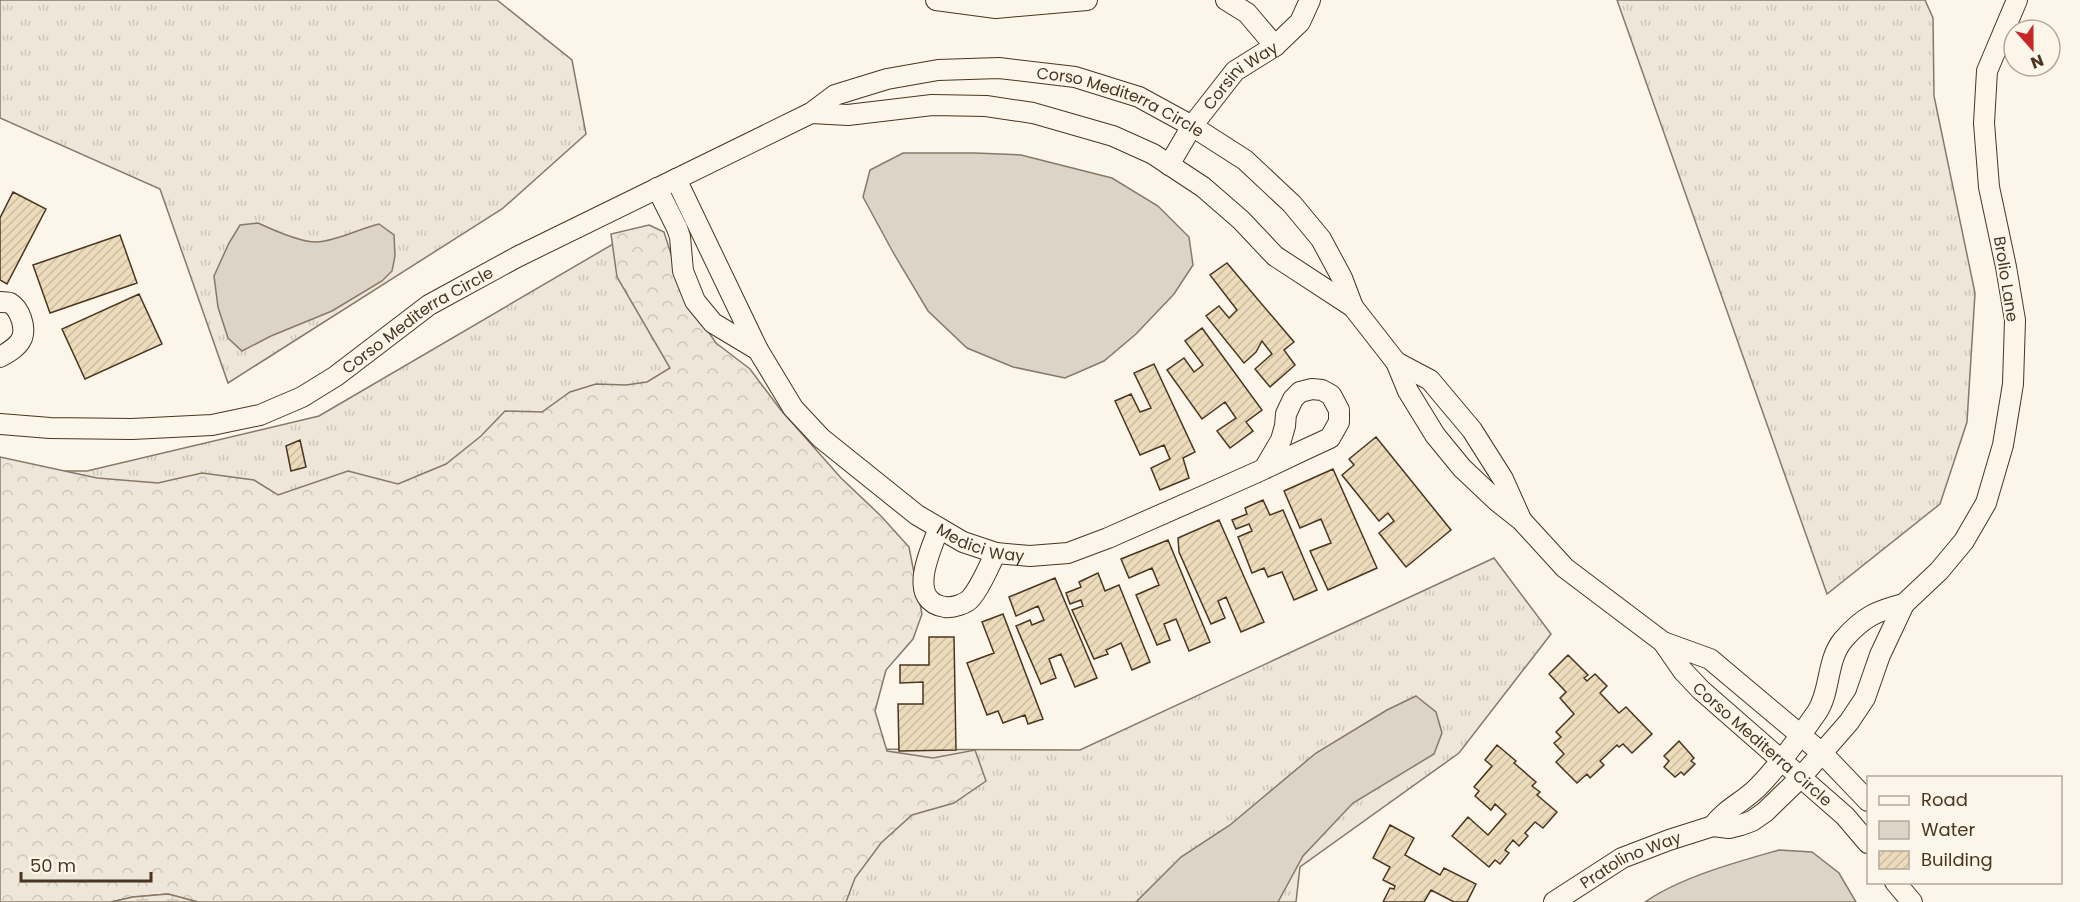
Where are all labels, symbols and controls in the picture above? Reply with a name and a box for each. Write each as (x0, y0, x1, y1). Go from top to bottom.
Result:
north arrow (2002, 18, 2062, 78)
street label: Corsini Way (1197, 36, 1282, 115)
text: N (2027, 49, 2047, 74)
street label: Corso Mediterra Circle (1035, 61, 1209, 142)
street label: Brolio Lane (1988, 235, 2024, 323)
street label: Corso Mediterra Circle (337, 261, 497, 379)
street label: Medici Way (932, 518, 1025, 567)
street label: Corso Mediterra Circle (1688, 677, 1837, 811)
legend (1867, 776, 2062, 884)
text: Road (1921, 787, 1968, 812)
text: Water (1921, 817, 1975, 842)
street label: Pratolino Way (1575, 825, 1684, 894)
scale bar (21, 845, 152, 883)
text: Building (1921, 847, 1993, 872)
text: 50 m (30, 853, 76, 878)

